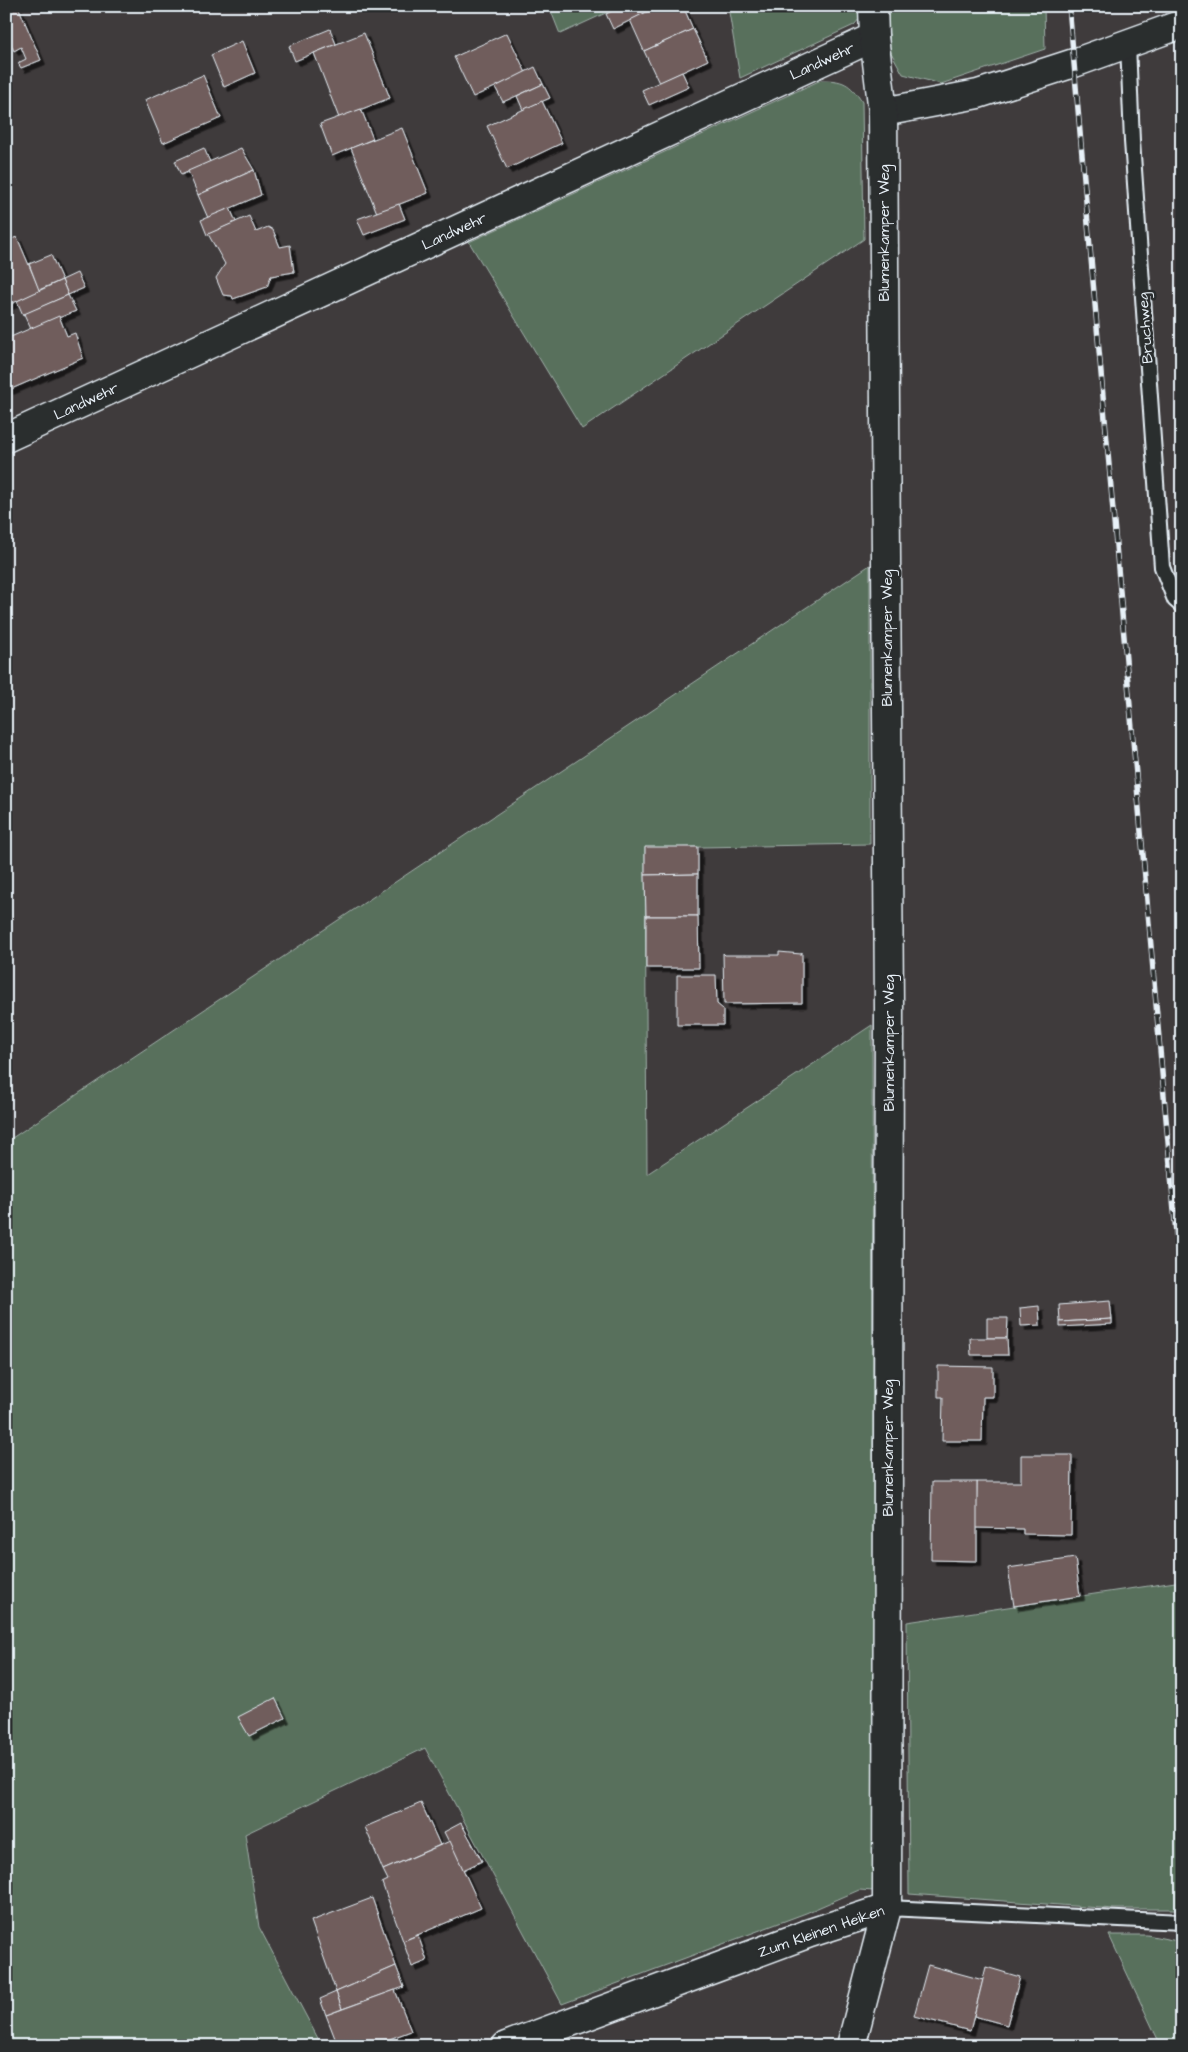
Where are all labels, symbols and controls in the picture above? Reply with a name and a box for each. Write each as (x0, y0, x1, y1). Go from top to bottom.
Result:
street label: Landwehr (786, 37, 858, 86)
street label: Blumenkamper Weg (874, 164, 896, 302)
street label: Landwehr (418, 207, 490, 256)
street label: Bruchweg (1133, 291, 1159, 364)
street label: Landwehr (50, 377, 122, 426)
street label: Blumenkamper Weg (877, 569, 899, 707)
street label: Blumenkamper Weg (879, 974, 901, 1112)
street label: Blumenkamper Weg (878, 1379, 900, 1517)
street label: Zum Kleinen Heiken (755, 1900, 888, 1963)

